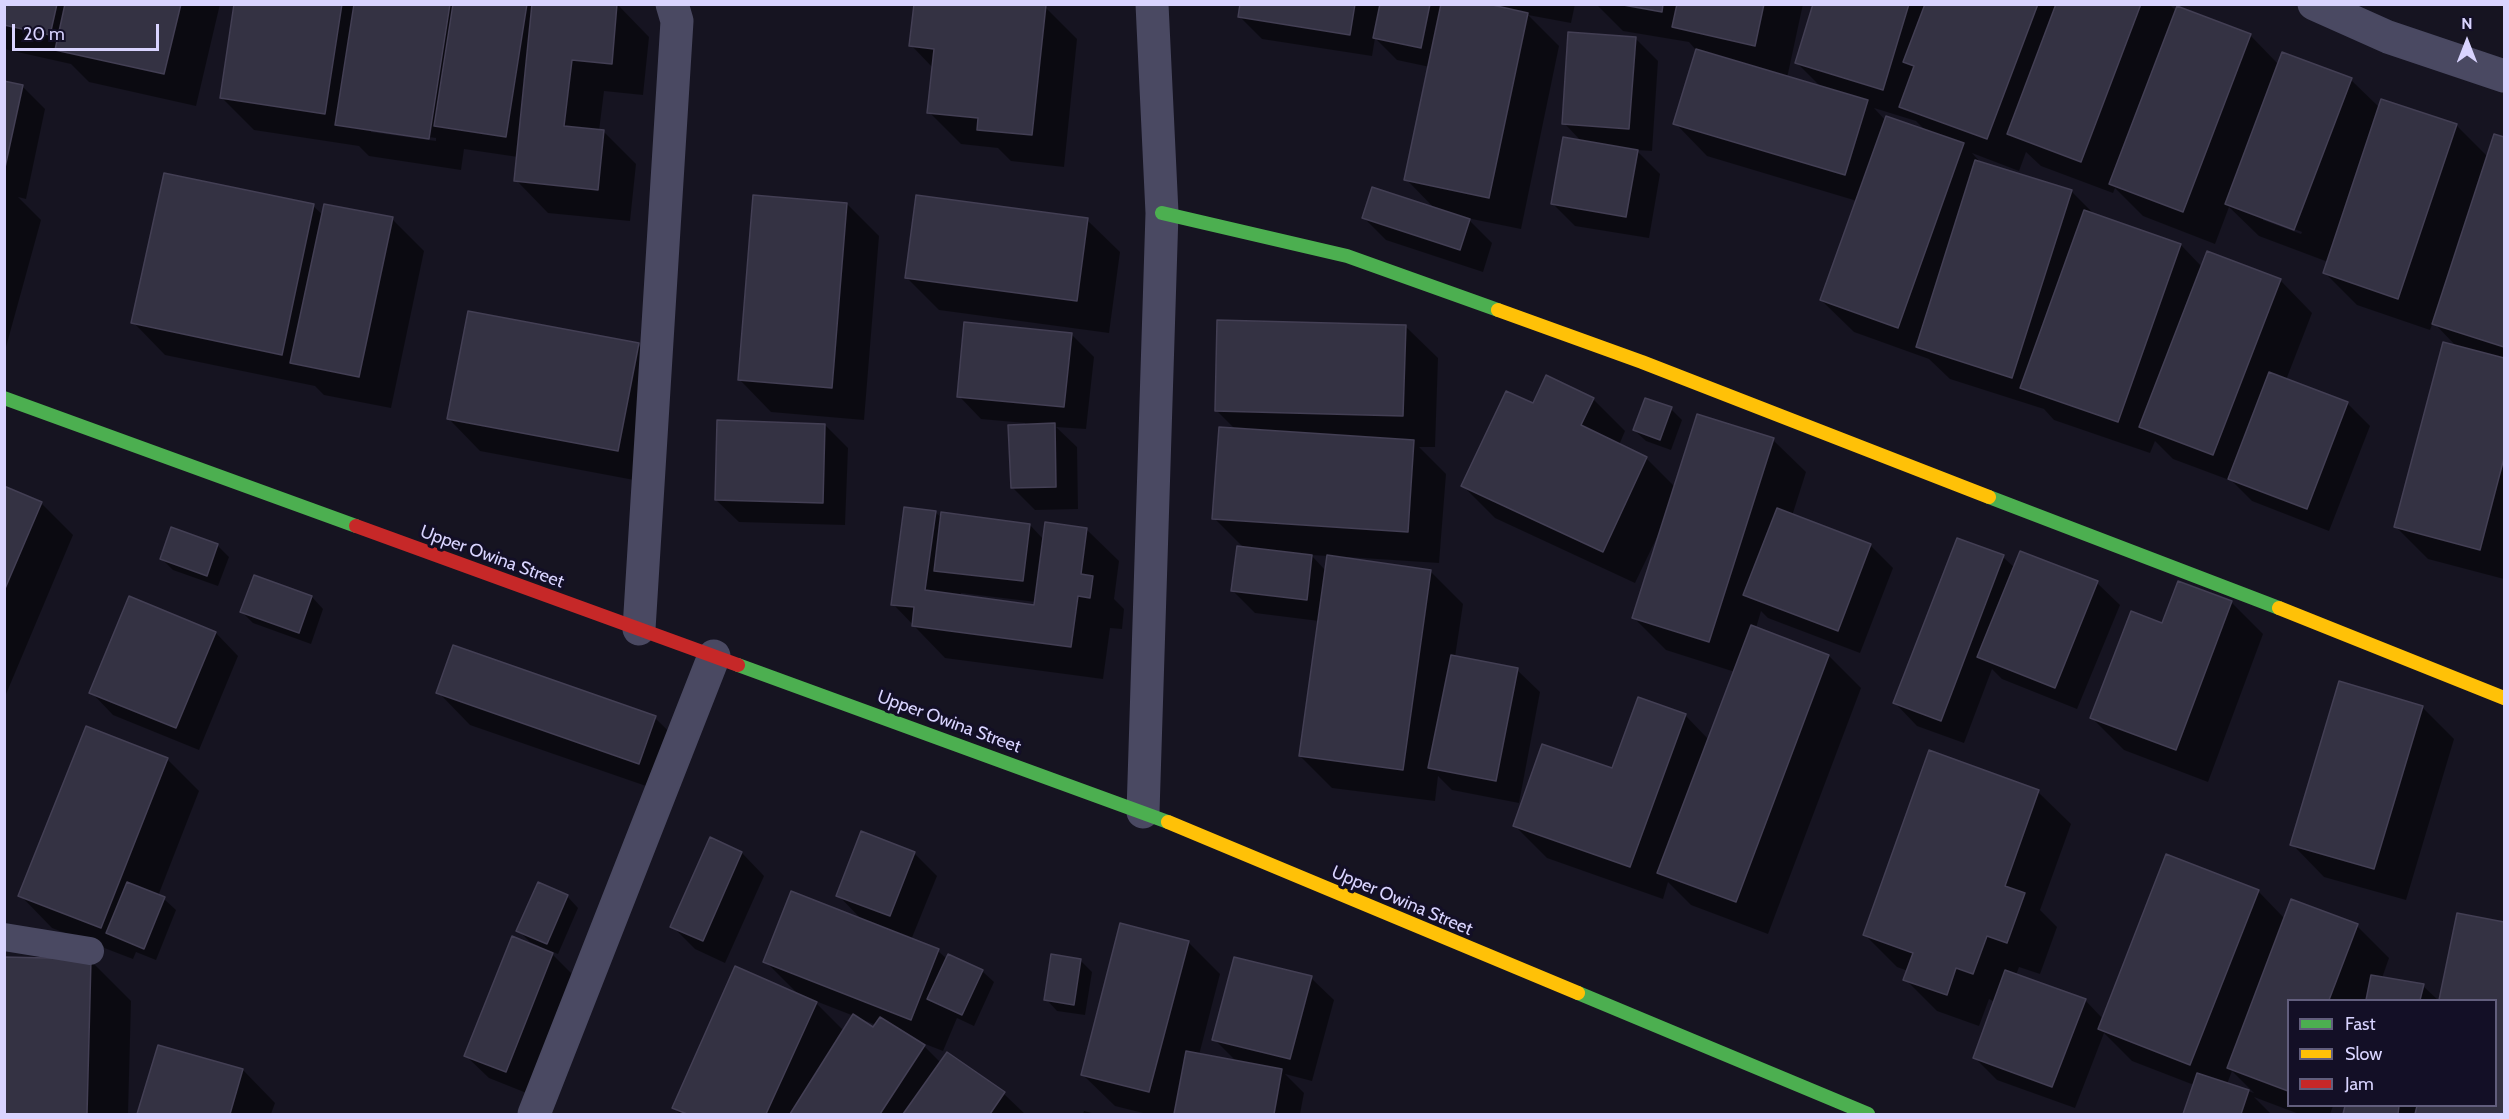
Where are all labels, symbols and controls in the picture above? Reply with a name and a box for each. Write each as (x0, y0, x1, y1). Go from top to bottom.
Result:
scale bar (15, 12, 162, 50)
north arrow (2437, 12, 2497, 72)
text: N (2461, 14, 2473, 33)
text: 20 m (23, 23, 65, 45)
street label: Upper Owina Street (417, 521, 567, 593)
street label: Upper Owina Street (874, 686, 1024, 758)
street label: Upper Owina Street (1328, 861, 1476, 941)
legend (2287, 999, 2497, 1107)
text: Fast (2345, 1013, 2376, 1035)
text: Slow (2345, 1043, 2382, 1065)
text: Jam (2345, 1073, 2374, 1095)

